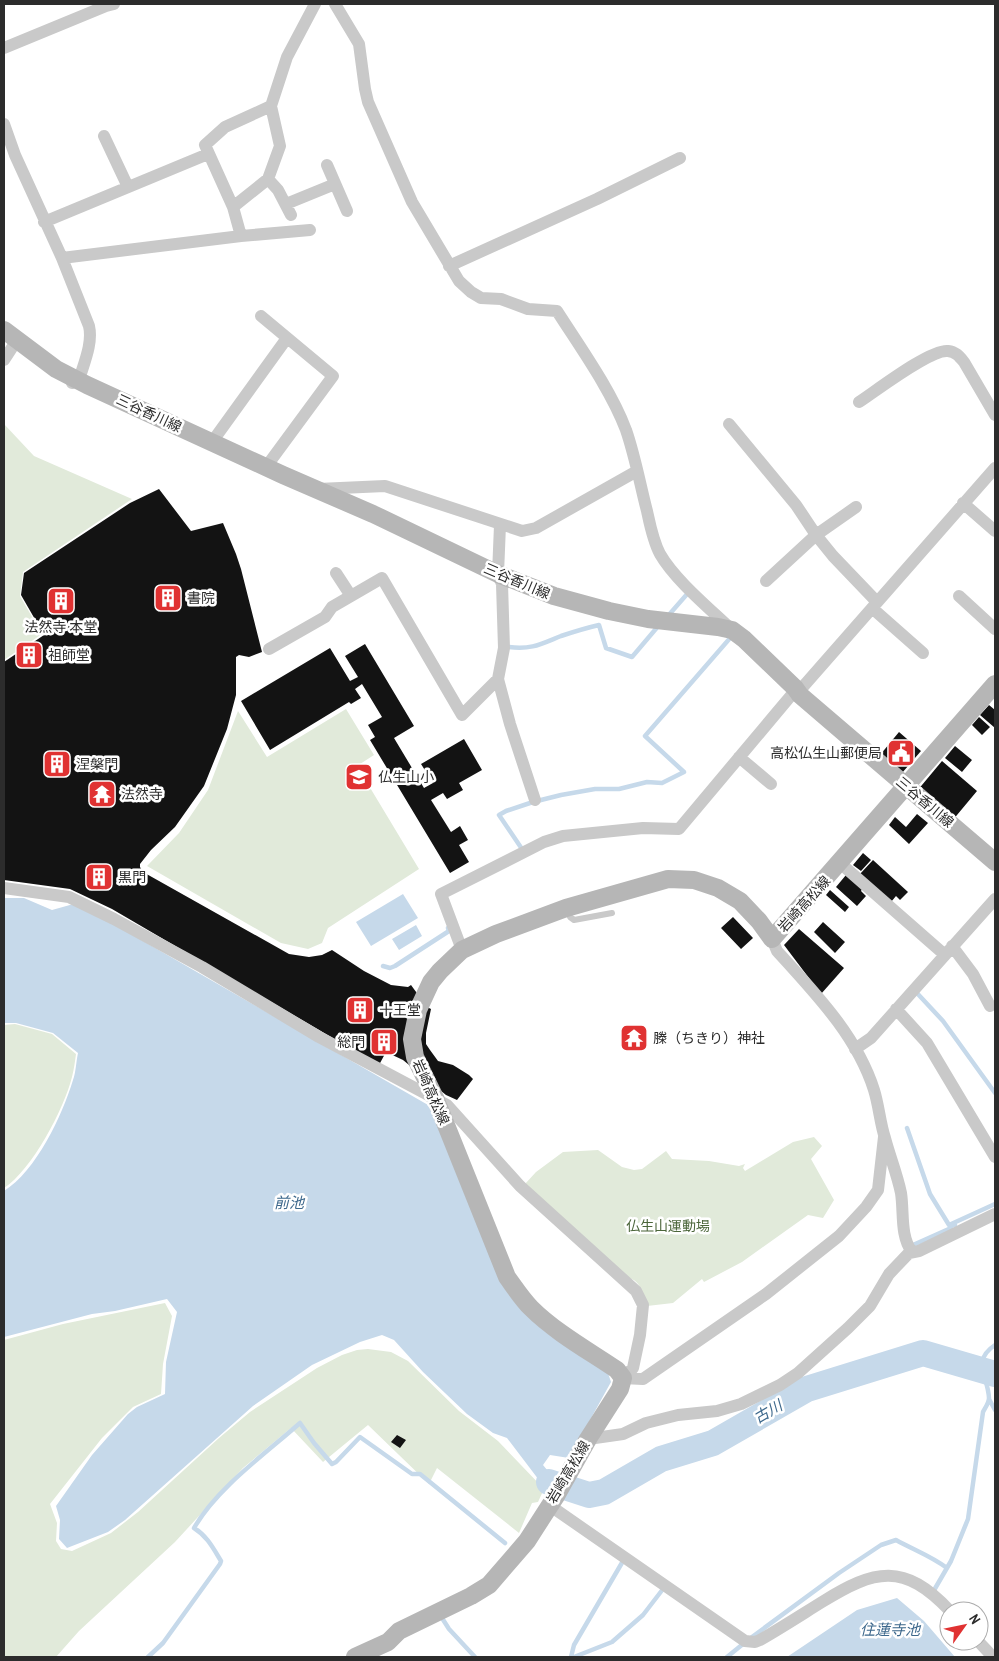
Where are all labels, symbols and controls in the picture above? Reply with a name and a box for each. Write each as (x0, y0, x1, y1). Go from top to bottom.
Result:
street label: 三谷香川線 (113, 390, 185, 436)
street label: 三谷香川線 (481, 559, 553, 603)
building icon: 書院 (153, 583, 183, 613)
building icon: 法然寺 本堂 (46, 586, 76, 616)
place label: 書院 (187, 589, 215, 607)
place label: 法然寺 本堂 (24, 618, 98, 636)
building icon: 祖師堂 (14, 640, 44, 670)
place label: 祖師堂 (48, 646, 90, 664)
public building icon: 高松仏生山郵便局 (886, 738, 916, 768)
place label: 高松仏生山郵便局 (770, 744, 882, 762)
building icon: 涅槃門 (42, 749, 72, 779)
place label: 涅槃門 (76, 755, 118, 773)
school or university icon: 仏生山小 (344, 762, 374, 792)
place label: 仏生山小 (378, 768, 434, 786)
street label: 三谷香川線 (892, 773, 958, 831)
temple icon: 法然寺 (87, 779, 117, 809)
place label: 法然寺 (121, 785, 163, 803)
building icon: 黒門 (84, 862, 114, 892)
place label: 黒門 (118, 868, 146, 886)
street label: 岩崎高松線 (774, 872, 834, 936)
building icon: 十王堂 (345, 995, 375, 1025)
place label: 十王堂 (379, 1001, 421, 1019)
temple icon: 榺（ちきり）神社 (619, 1023, 649, 1053)
building icon: 総門 (369, 1027, 399, 1057)
place label: 榺（ちきり）神社 (653, 1029, 765, 1047)
place label: 総門 (337, 1033, 365, 1051)
street label: 岩崎高松線 (409, 1056, 453, 1128)
water label: 前池 (274, 1192, 306, 1213)
park label: 仏生山運動場 (626, 1217, 710, 1235)
water label: 古川 (750, 1394, 788, 1428)
street label: 岩崎高松線 (542, 1437, 594, 1507)
north arrow (939, 1601, 989, 1651)
text: N (965, 1611, 985, 1627)
water label: 住蓮寺池 (860, 1619, 922, 1640)

